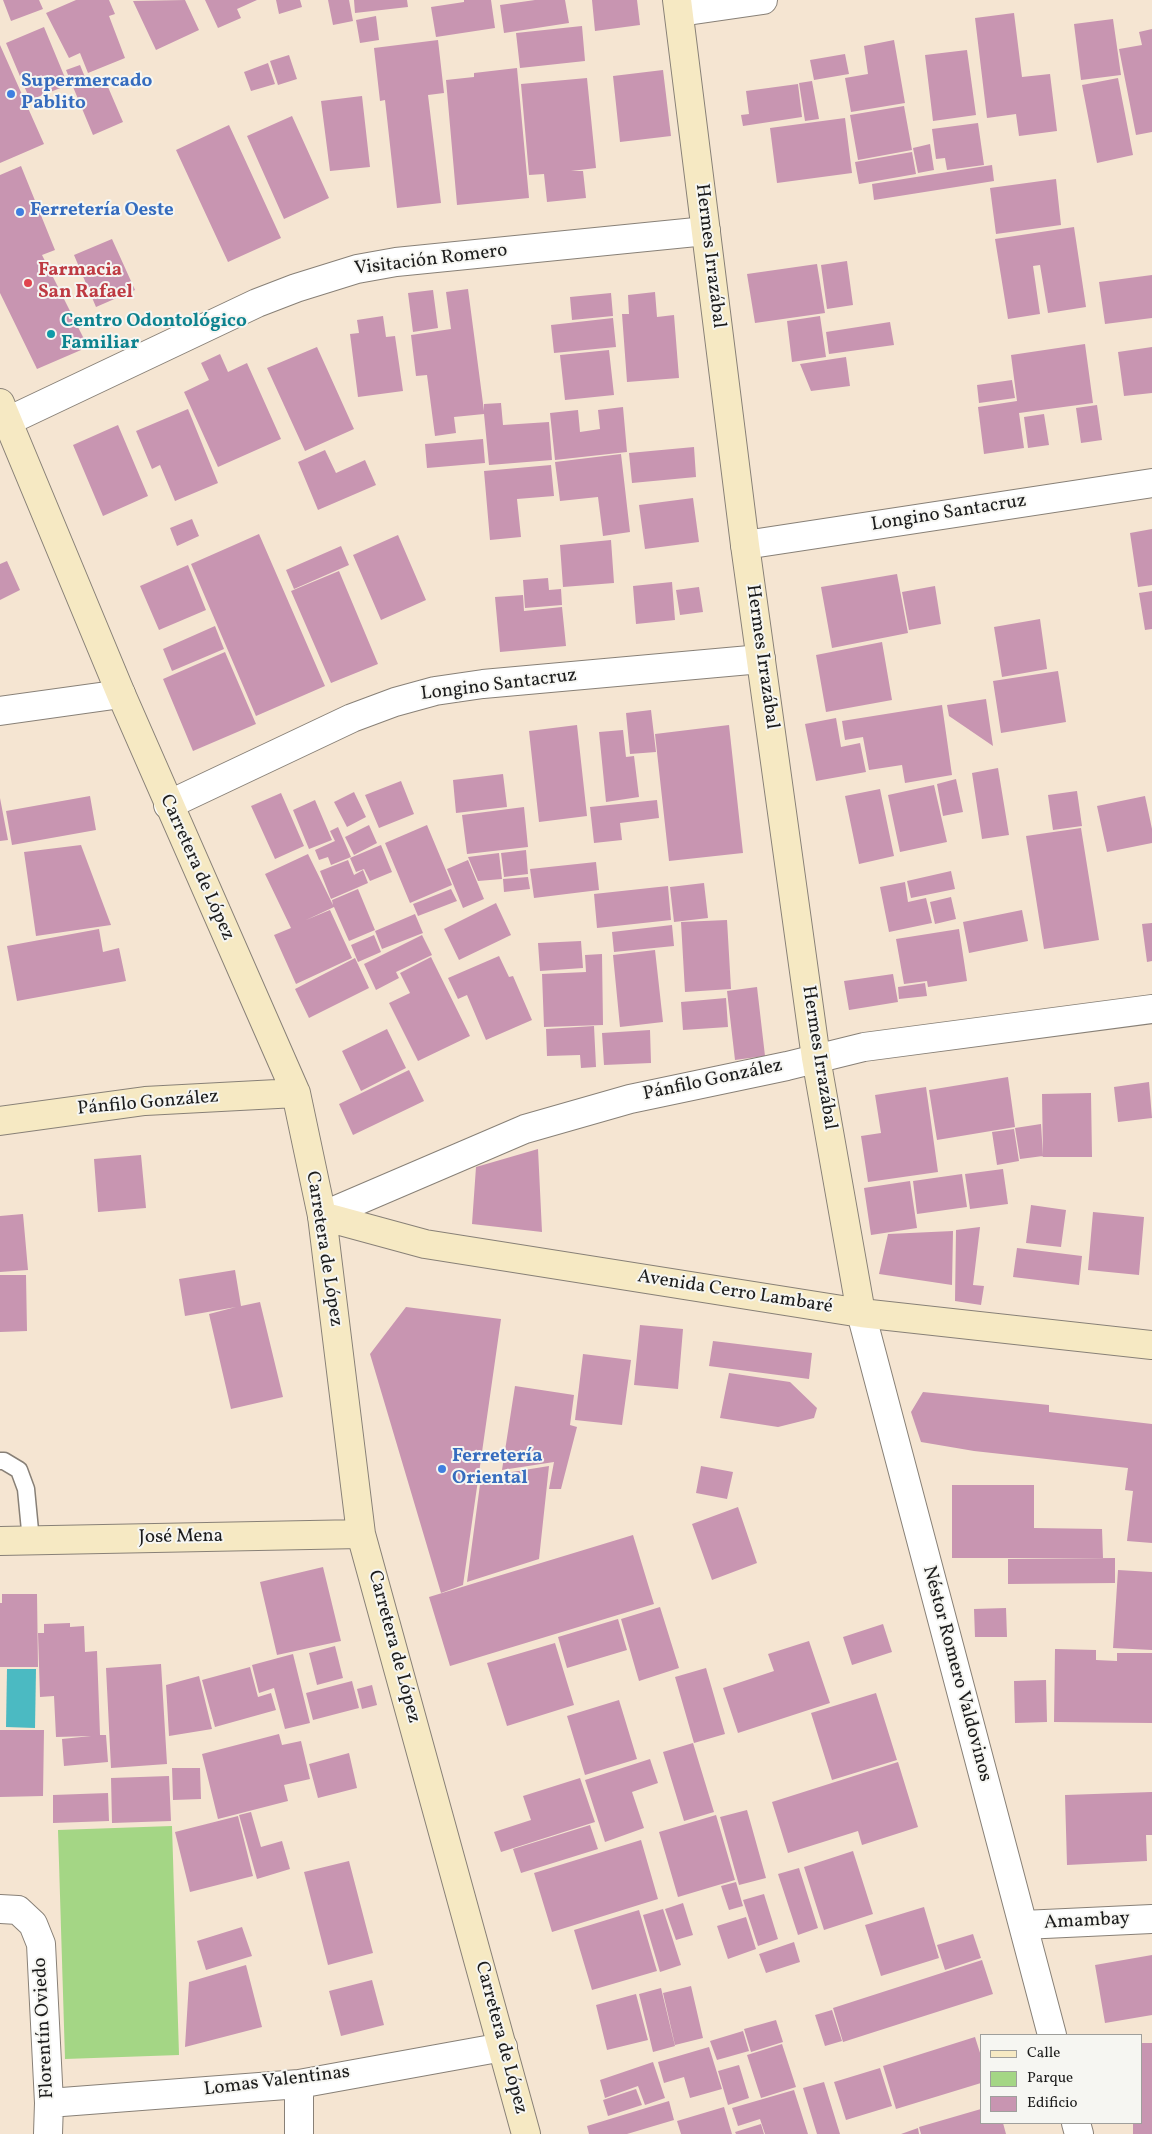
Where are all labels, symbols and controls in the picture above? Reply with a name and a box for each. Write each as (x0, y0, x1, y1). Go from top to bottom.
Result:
place label: Supermercado Pablito (21, 72, 152, 116)
marker: Supermercado Pablito (5, 88, 17, 100)
street label: Hermes Irrazábal (689, 182, 729, 330)
place label: Ferretería Oeste (30, 201, 174, 223)
marker: Ferretería Oeste (14, 206, 26, 218)
street label: Visitación Romero (353, 240, 509, 282)
place label: Farmacia San Rafael (38, 261, 133, 305)
marker: Farmacia San Rafael (22, 277, 34, 289)
place label: Centro Odontológico Familiar (61, 312, 247, 356)
marker: Centro Odontológico Familiar (45, 328, 57, 340)
street label: Longino Santacruz (870, 490, 1028, 538)
street label: Hermes Irrazábal (740, 583, 782, 731)
street label: Longino Santacruz (420, 665, 578, 707)
street label: Carretera de López (154, 792, 238, 944)
street label: Hermes Irrazábal (795, 984, 841, 1132)
street label: Pánfilo González (641, 1055, 785, 1107)
street label: Pánfilo González (76, 1086, 220, 1122)
street label: Carretera de López (299, 1170, 347, 1328)
street label: Avenida Cerro Lambaré (636, 1266, 834, 1320)
place label: Ferretería Oriental (452, 1447, 543, 1491)
marker: Ferretería Oriental (436, 1463, 448, 1475)
street label: José Mena (139, 1526, 223, 1550)
street label: Néstor Romero Valdovinos (916, 1564, 996, 1784)
street label: Carretera de López (362, 1568, 424, 1726)
street label: Amambay (1043, 1908, 1131, 1936)
street label: Florentín Oviedo (30, 1957, 60, 2099)
street label: Carretera de López (469, 1959, 531, 2117)
legend (980, 2034, 1142, 2124)
text: Calle (1027, 2043, 1060, 2064)
street label: Lomas Valentinas (203, 2062, 351, 2102)
text: Parque (1027, 2068, 1073, 2089)
text: Edificio (1027, 2093, 1078, 2114)

